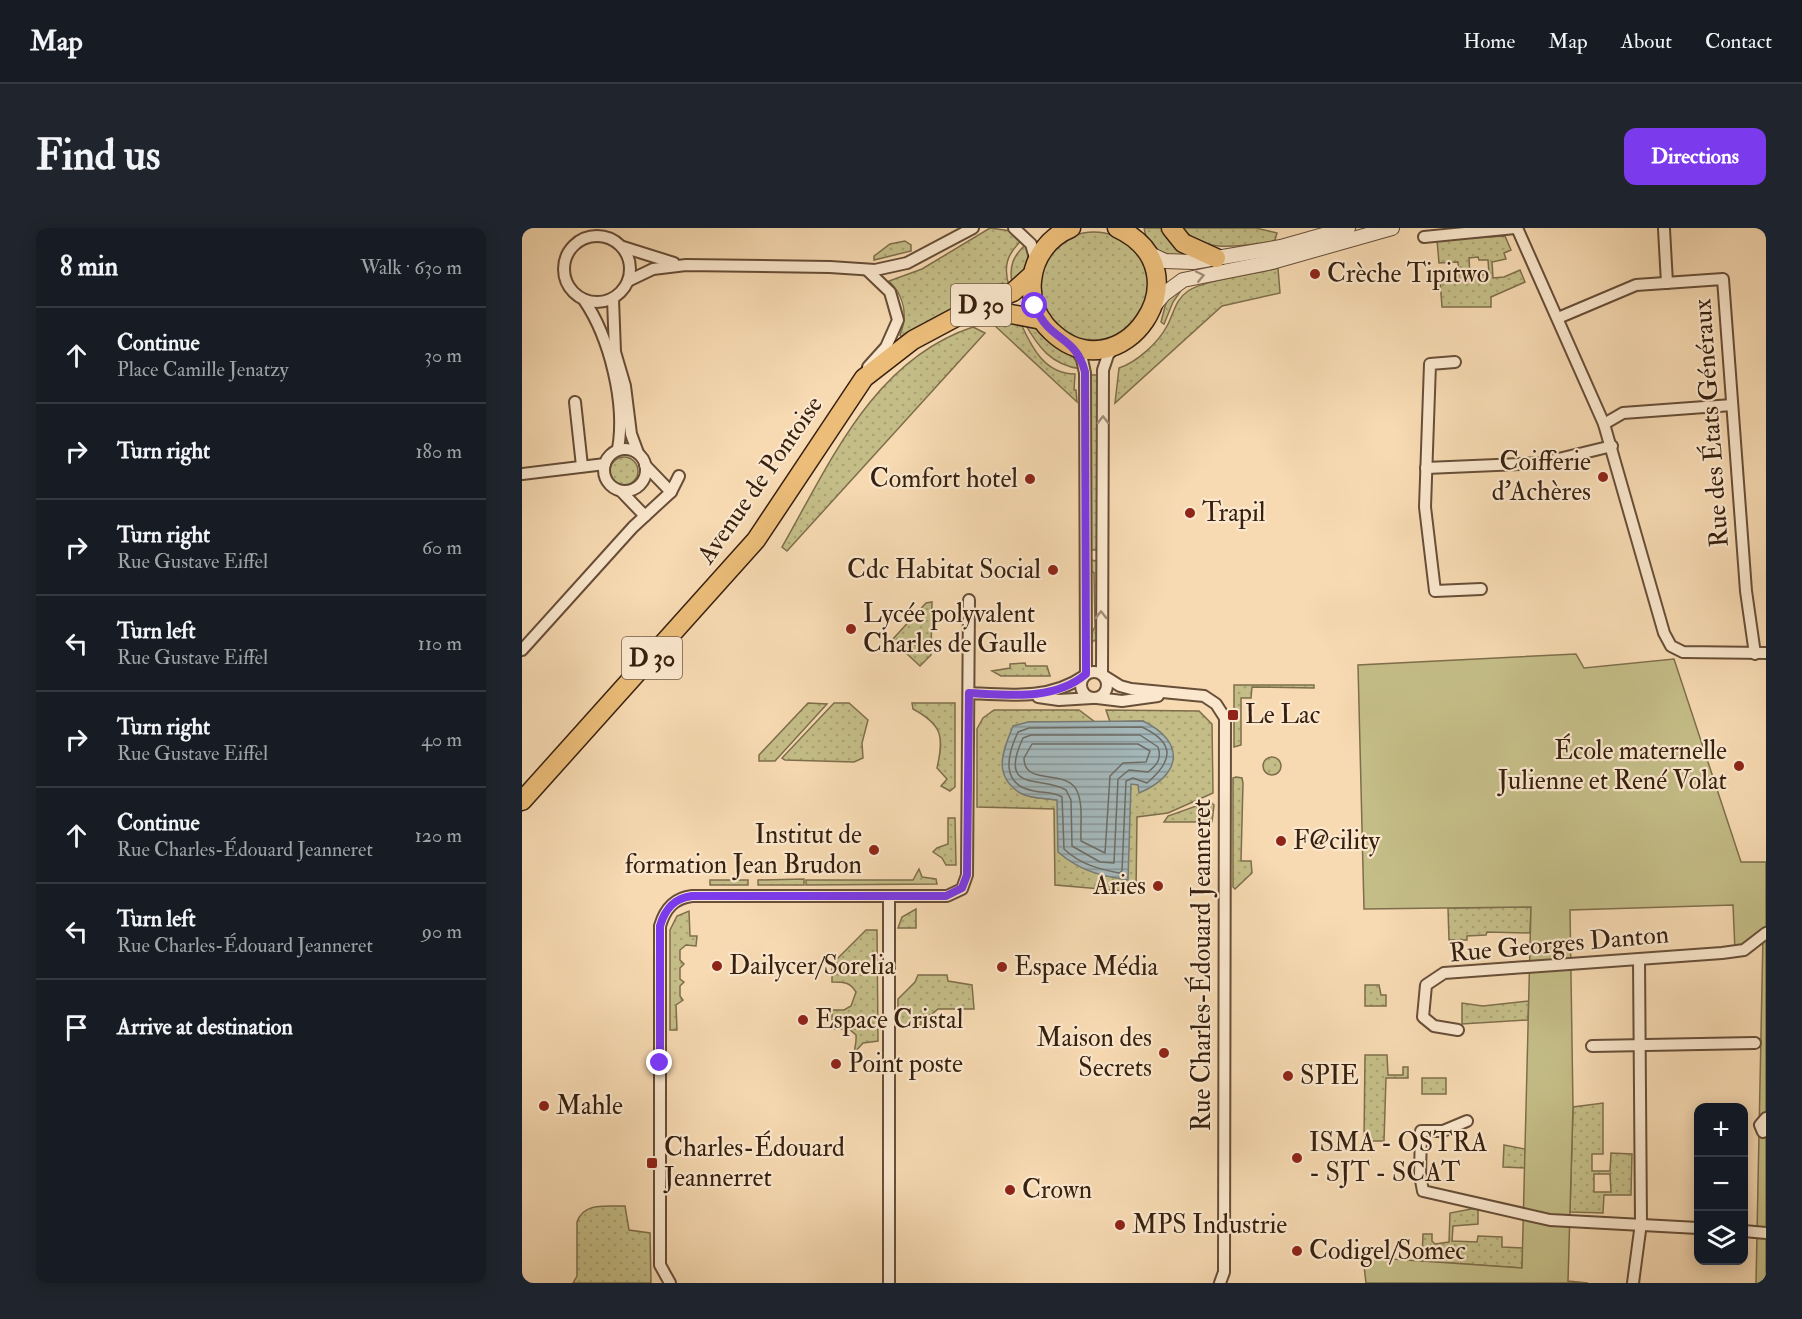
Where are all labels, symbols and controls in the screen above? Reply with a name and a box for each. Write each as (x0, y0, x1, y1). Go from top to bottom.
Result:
text: Map (30, 24, 83, 59)
text: Home (1463, 28, 1515, 55)
text: Map (1548, 28, 1588, 55)
text: About (1621, 28, 1672, 55)
text: Contact (1705, 28, 1772, 55)
button: Directions (1624, 128, 1766, 185)
text: Find us (36, 130, 160, 182)
text: 8 min (60, 251, 118, 283)
text: Walk · 630 m (360, 255, 462, 280)
place label: Crèche Tipitwo (1327, 258, 1489, 291)
marker: Crèche Tipitwo (1308, 267, 1322, 281)
one-way arrow (1195, 270, 1205, 283)
road number: D 30 (951, 284, 1011, 326)
route start (1021, 292, 1047, 318)
street label: Rue des États Généraux (1684, 297, 1736, 549)
text: Continue (117, 329, 200, 357)
icon: ahead (60, 339, 93, 372)
text: 30 m (424, 343, 462, 368)
text: Place Camille Jenatzy (117, 357, 289, 382)
street label: Avenue de Pontoise (690, 390, 830, 571)
one-way arrow (1096, 416, 1109, 425)
icon: right (60, 435, 93, 468)
text: Turn right (117, 437, 210, 465)
text: 180 m (415, 439, 462, 464)
place label: Coifferie d'Achères (1492, 446, 1591, 508)
place label: Comfort hotel (870, 463, 1018, 495)
marker: Coifferie d'Achères (1596, 470, 1610, 484)
marker: Comfort hotel (1023, 472, 1037, 486)
place label: Trapil (1202, 497, 1266, 530)
marker: Trapil (1183, 506, 1197, 520)
text: Turn right (117, 521, 210, 549)
icon: right (60, 531, 93, 564)
text: 60 m (422, 535, 462, 560)
text: Rue Gustave Eiffel (117, 549, 268, 574)
place label: Cdc Habitat Social (847, 554, 1041, 586)
marker: Cdc Habitat Social (1046, 563, 1060, 577)
place label: Lycée polyvalent Charles de Gaulle (863, 598, 1047, 660)
one-way arrow (1095, 611, 1107, 620)
text: Turn left (117, 617, 196, 645)
marker: Lycée polyvalent Charles de Gaulle (844, 622, 858, 636)
icon: left (60, 627, 93, 660)
text: 110 m (418, 631, 462, 656)
road number: D 30 (622, 637, 682, 679)
text: Rue Gustave Eiffel (117, 645, 268, 670)
place label: Le Lac (1245, 699, 1320, 731)
marker: Le Lac (1226, 708, 1240, 722)
text: Turn right (117, 713, 210, 741)
icon: right (60, 723, 93, 756)
text: 40 m (421, 727, 462, 752)
place label: École maternelle Julienne et René Volat (1497, 733, 1727, 797)
text: Rue Gustave Eiffel (117, 741, 268, 766)
marker: École maternelle Julienne et René Volat (1732, 759, 1746, 773)
street label: Rue Charles-Édouard Jeanneret (1184, 799, 1218, 1131)
text: Continue (117, 809, 200, 837)
icon: ahead (60, 819, 93, 852)
place label: Institut de formation Jean Brudon (625, 819, 862, 881)
text: 120 m (415, 823, 462, 848)
place label: F@cility (1293, 825, 1380, 857)
marker: F@cility (1274, 834, 1288, 848)
text: Rue Charles-Édouard Jeanneret (117, 837, 373, 862)
marker: Institut de formation Jean Brudon (867, 843, 881, 857)
place label: Aries (1092, 870, 1146, 902)
marker: Aries (1151, 879, 1165, 893)
text: Turn left (117, 905, 196, 933)
icon: left (60, 915, 93, 948)
street label: Rue Georges Danton (1448, 918, 1670, 970)
text: 90 m (422, 919, 462, 944)
text: Rue Charles-Édouard Jeanneret (117, 933, 373, 958)
place label: Dailycer/Sorelia (729, 950, 895, 982)
place label: Espace Média (1014, 951, 1159, 984)
marker: Dailycer/Sorelia (710, 959, 724, 973)
marker: Espace Média (995, 960, 1009, 974)
place label: Espace Cristal (815, 1004, 964, 1037)
icon: arrive (60, 1011, 93, 1044)
text: Arrive at destination (117, 1013, 293, 1041)
marker: Espace Cristal (796, 1013, 810, 1027)
place label: Maison des Secrets (1037, 1022, 1152, 1084)
marker: Maison des Secrets (1157, 1046, 1171, 1060)
place label: Point poste (848, 1048, 963, 1081)
route end (646, 1049, 672, 1075)
marker: Point poste (829, 1057, 843, 1071)
place label: SPIE (1300, 1060, 1359, 1092)
marker: SPIE (1281, 1069, 1295, 1083)
place label: Mahle (556, 1090, 623, 1122)
marker: Mahle (537, 1099, 551, 1113)
map controls (1694, 1103, 1748, 1265)
button: + (1694, 1103, 1748, 1157)
place label: ISMA - OSTRA - SJT - SCAT (1309, 1127, 1488, 1189)
place label: Charles-Édouard Jeannerret (663, 1130, 845, 1194)
marker: ISMA - OSTRA - SJT - SCAT (1290, 1151, 1304, 1165)
marker: Charles-Édouard Jeannerret (645, 1156, 659, 1170)
button: − (1694, 1157, 1748, 1211)
place label: Crown (1022, 1174, 1092, 1206)
marker: Crown (1003, 1183, 1017, 1197)
place label: MPS Industrie (1132, 1209, 1287, 1241)
button: layers (1694, 1211, 1748, 1265)
marker: MPS Industrie (1113, 1218, 1127, 1232)
place label: Codigel/Somec (1309, 1235, 1466, 1267)
marker: Codigel/Somec (1290, 1244, 1304, 1258)

